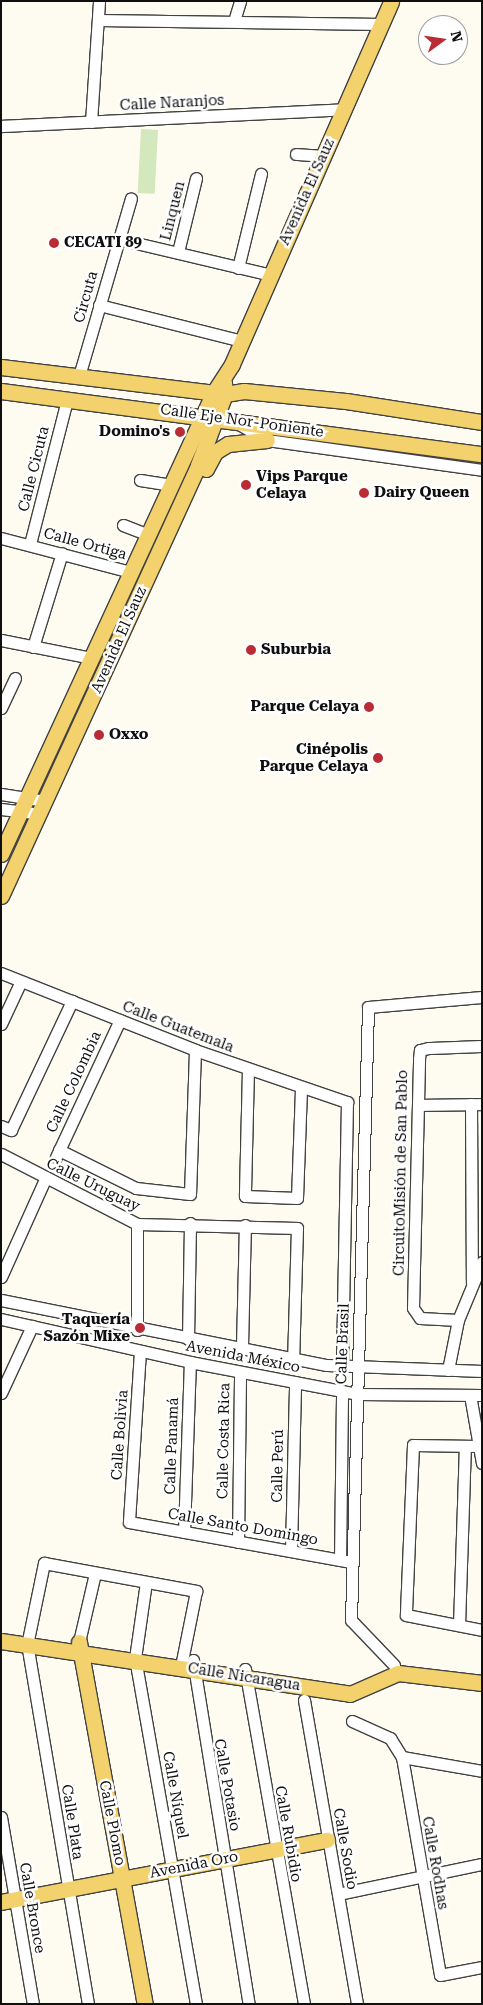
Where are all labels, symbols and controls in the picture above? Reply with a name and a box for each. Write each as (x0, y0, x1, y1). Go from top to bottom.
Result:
north arrow (418, 15, 468, 65)
text: N (448, 29, 466, 44)
street label: Calle Naranjos (119, 91, 225, 115)
street label: Avenida El Sauz (275, 136, 339, 248)
street label: Linquen (157, 179, 189, 243)
place label: CECATI 89 (64, 234, 142, 252)
marker: CECATI 89 (48, 237, 60, 249)
street label: Circuta (70, 269, 102, 325)
street label: Calle Eje Nor-Poniente (159, 401, 325, 441)
place label: Domino's (99, 423, 170, 441)
street label: Calle Cicuta (15, 424, 53, 514)
marker: Domino's (174, 426, 186, 438)
place label: Vips Parque Celaya (256, 467, 348, 502)
marker: Vips Parque Celaya (240, 479, 252, 491)
place label: Dairy Queen (374, 484, 469, 502)
marker: Dairy Queen (358, 487, 370, 499)
street label: Calle Ortiga (41, 524, 129, 564)
street label: Avenida El Sauz (87, 584, 151, 696)
place label: Suburbia (261, 641, 331, 659)
marker: Suburbia (245, 644, 257, 656)
place label: Parque Celaya (251, 698, 359, 716)
marker: Parque Celaya (363, 701, 375, 713)
place label: Oxxo (109, 726, 149, 744)
marker: Oxxo (93, 729, 105, 741)
place label: Cinépolis Parque Celaya (260, 740, 368, 775)
marker: Cinépolis Parque Celaya (372, 752, 384, 764)
street label: Calle Guatemala (120, 997, 236, 1057)
street label: Calle Colombia (43, 1028, 105, 1136)
street label: CircuitoMisión de San Pablo (390, 1070, 412, 1276)
street label: Calle Uruguay (43, 1155, 143, 1215)
street label: Calle Brasil (333, 1303, 353, 1385)
place label: Taquería Sazón Mixe (43, 1310, 130, 1345)
marker: Taquería Sazón Mixe (134, 1322, 146, 1334)
street label: Avenida México (184, 1337, 302, 1377)
street label: Calle Costa Rica (214, 1383, 234, 1499)
street label: Calle Bolivia (108, 1389, 132, 1481)
street label: Calle Panamá (161, 1397, 183, 1495)
street label: Calle Perú (268, 1429, 288, 1503)
street label: Calle Santo Domingo (166, 1505, 320, 1549)
street label: Calle Nicaragua (186, 1659, 302, 1695)
street label: Calle Potasio (210, 1737, 244, 1833)
street label: Calle Níquel (158, 1750, 192, 1840)
street label: Calle Plomo (95, 1779, 129, 1867)
street label: Calle Plata (57, 1783, 87, 1861)
street label: Calle Rubidio (271, 1784, 305, 1884)
street label: Calle Sodio (329, 1807, 361, 1891)
street label: Calle Rodhas (418, 1815, 452, 1911)
street label: Avenida Oro (148, 1848, 240, 1882)
street label: Calle Bronce (15, 1861, 49, 1955)

